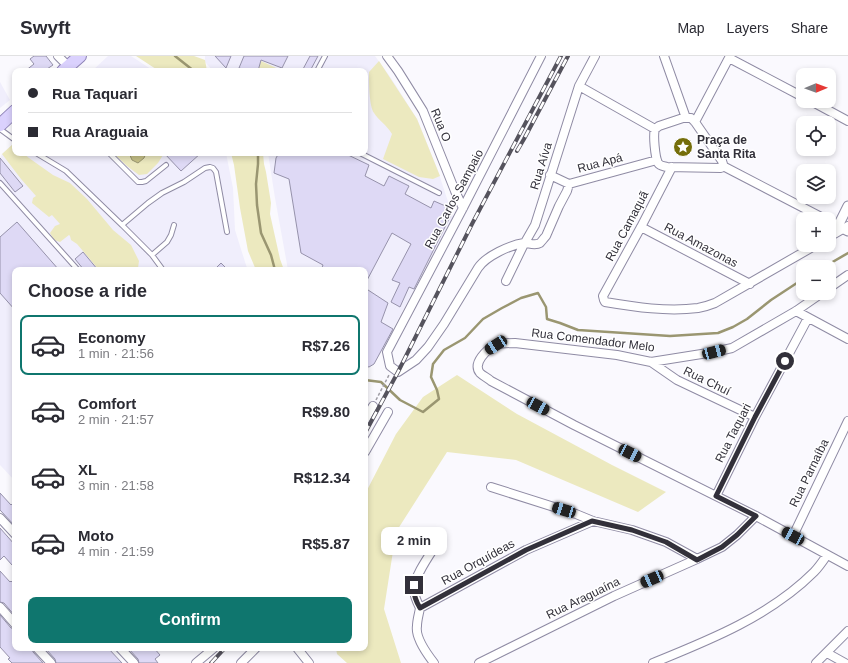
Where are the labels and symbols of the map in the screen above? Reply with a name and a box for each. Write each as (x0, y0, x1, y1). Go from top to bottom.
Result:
north arrow (796, 68, 836, 108)
street label: Rua O (428, 106, 454, 144)
place label: Praça de Santa Rita (697, 133, 756, 161)
place icon: Praça de Santa Rita (672, 136, 694, 158)
street label: Rua Aíva (527, 140, 555, 191)
street label: Rua Carlos Sampaio (422, 147, 486, 251)
street label: Rua Apá (576, 150, 624, 176)
street label: Rua Camaquã (603, 188, 651, 263)
street label: Rua Amazonas (662, 220, 740, 270)
street label: Rua Comendador Melo (531, 325, 656, 355)
car (483, 333, 509, 357)
car (701, 343, 727, 361)
route start (776, 352, 794, 370)
street label: Rua Chuí (681, 364, 733, 399)
car (525, 395, 551, 417)
street label: Rua Taquari (712, 401, 754, 465)
street label: Rua Parnaíba (786, 436, 832, 509)
car (617, 442, 643, 464)
car (551, 501, 577, 519)
car (780, 525, 806, 547)
callout: 2 min (381, 527, 447, 555)
street label: Rua Orquídeas (439, 536, 517, 588)
car (639, 569, 665, 589)
street label: Rua Araguaína (544, 574, 622, 622)
route end (405, 576, 423, 594)

